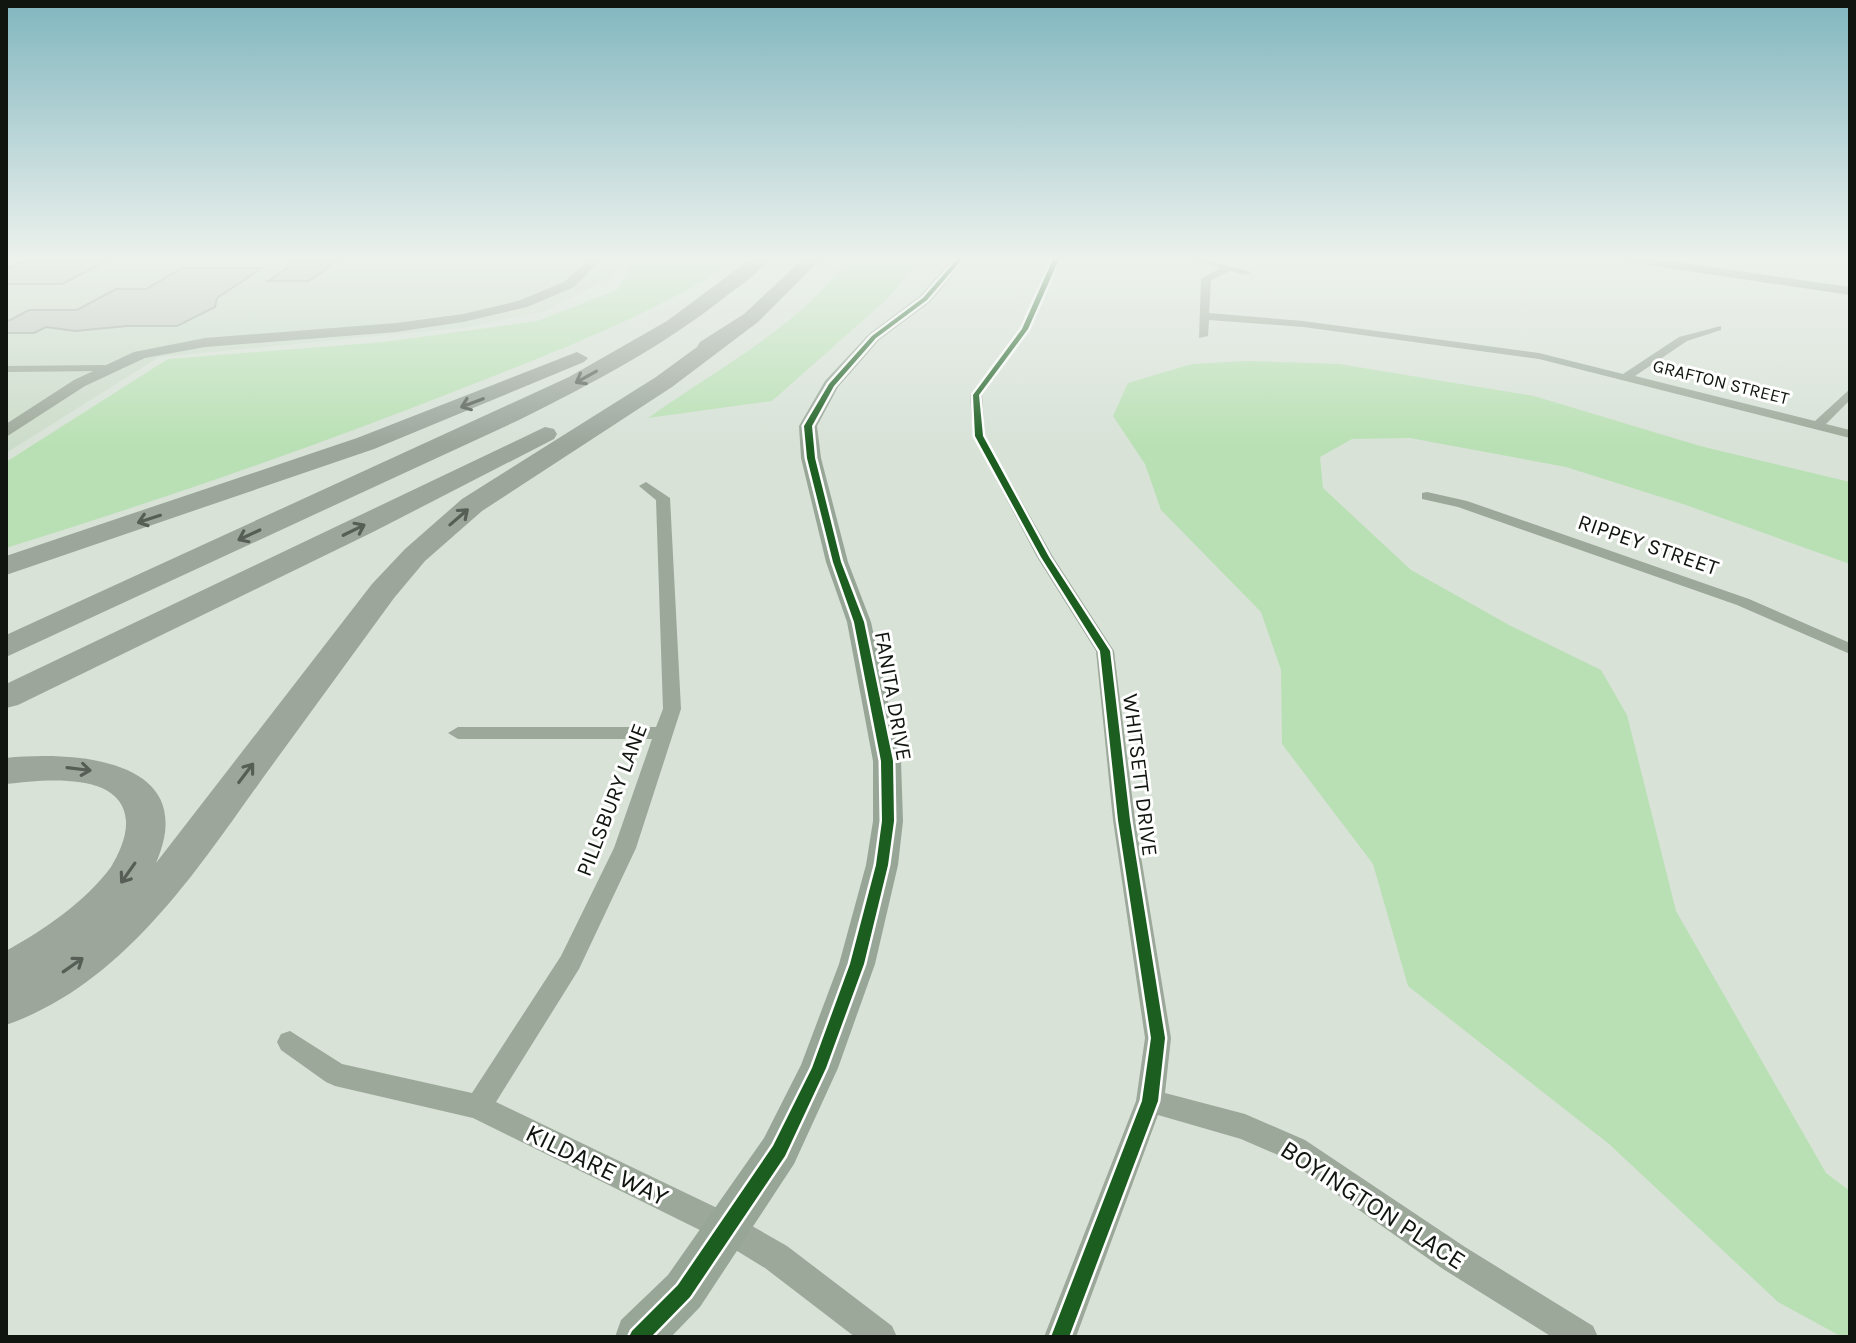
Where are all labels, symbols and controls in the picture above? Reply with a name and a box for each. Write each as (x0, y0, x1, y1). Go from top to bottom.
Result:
street label: GRAFTON STREET (1651, 354, 1791, 410)
one-way arrow (575, 370, 598, 386)
one-way arrow (460, 397, 485, 411)
one-way arrow (449, 508, 469, 526)
street label: RIPPEY STREET (1574, 509, 1722, 581)
one-way arrow (136, 512, 162, 527)
one-way arrow (342, 522, 365, 537)
one-way arrow (237, 528, 261, 543)
street label: FANITA DRIVE (869, 629, 917, 763)
street label: WHITSETT DRIVE (1117, 692, 1163, 858)
street label: PILLSBURY LANE (571, 720, 653, 880)
one-way arrow (65, 761, 92, 776)
one-way arrow (237, 763, 254, 784)
one-way arrow (120, 862, 137, 883)
one-way arrow (62, 957, 83, 974)
street label: KILDARE WAY (521, 1117, 674, 1213)
street label: BOYINGTON PLACE (1275, 1134, 1471, 1276)

